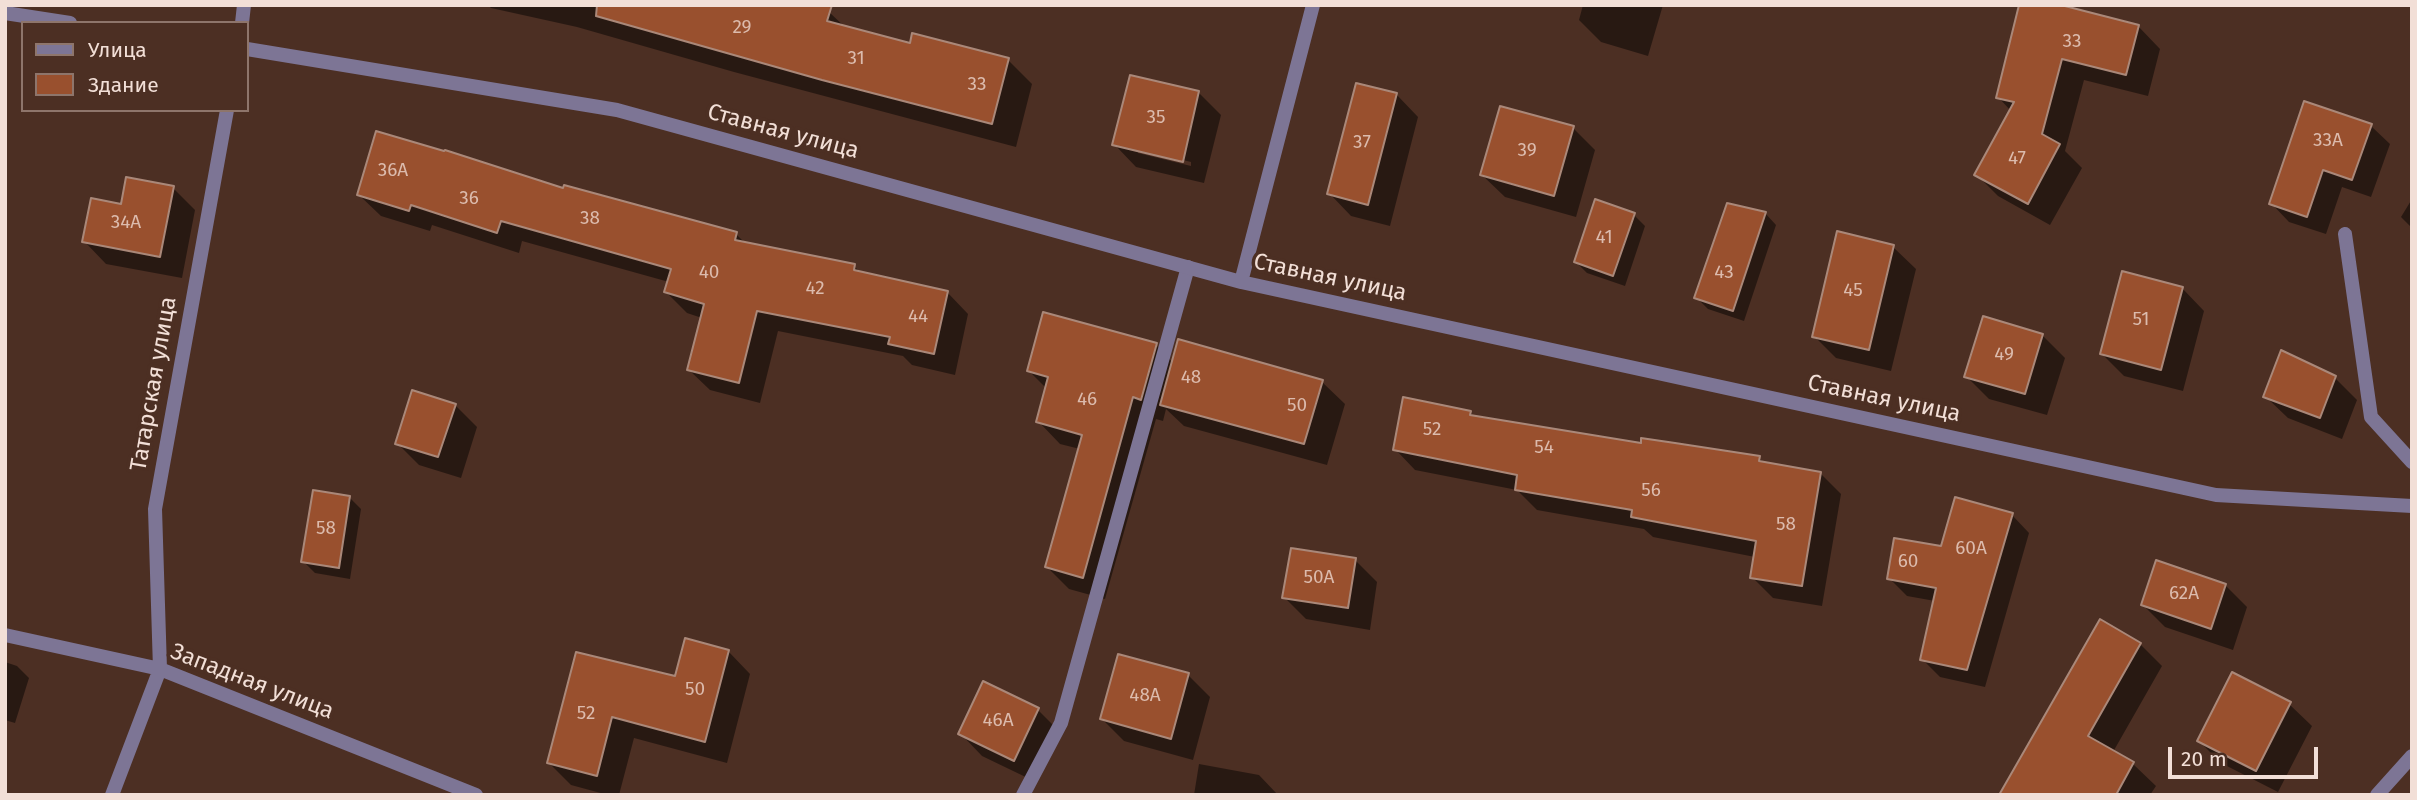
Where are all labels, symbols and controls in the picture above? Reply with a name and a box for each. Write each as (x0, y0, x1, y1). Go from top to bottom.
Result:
house number: 29 (732, 17, 752, 39)
legend (21, 21, 248, 112)
house number: 33 (2063, 31, 2081, 53)
text: Улица (88, 37, 147, 63)
house number: 31 (847, 48, 865, 70)
text: Здание (88, 72, 159, 98)
house number: 33 (968, 74, 986, 96)
street label: Ставная улица (704, 99, 862, 165)
house number: 35 (1147, 107, 1165, 129)
house number: 33А (2313, 130, 2343, 152)
house number: 37 (1353, 132, 1371, 154)
house number: 39 (1517, 140, 1537, 162)
house number: 47 (2008, 148, 2026, 170)
house number: 36А (378, 160, 408, 182)
house number: 36 (459, 188, 479, 210)
house number: 38 (580, 208, 600, 230)
house number: 34А (111, 212, 141, 234)
house number: 41 (1595, 227, 1613, 249)
street label: Ставная улица (1251, 248, 1409, 308)
house number: 40 (699, 262, 719, 284)
house number: 43 (1714, 262, 1734, 284)
house number: 42 (805, 278, 825, 300)
house number: 45 (1843, 280, 1863, 302)
street label: Татарская улица (125, 295, 183, 473)
house number: 44 (908, 306, 928, 328)
house number: 51 (2133, 309, 2149, 331)
house number: 49 (1994, 344, 2014, 366)
house number: 48 (1181, 367, 1201, 389)
street label: Ставная улица (1805, 369, 1963, 429)
house number: 46 (1077, 389, 1097, 411)
house number: 50 (1287, 395, 1307, 417)
house number: 52 (1423, 419, 1441, 441)
house number: 54 (1534, 437, 1554, 459)
house number: 56 (1641, 480, 1661, 502)
house number: 58 (1776, 514, 1796, 536)
house number: 58 (316, 518, 336, 540)
house number: 60А (1955, 538, 1987, 560)
house number: 60 (1898, 551, 1918, 573)
house number: 50А (1303, 567, 1335, 589)
house number: 62А (2169, 583, 2199, 605)
street label: Западная улица (167, 638, 337, 726)
house number: 50 (685, 679, 705, 701)
house number: 48А (1129, 685, 1161, 707)
house number: 52 (577, 703, 595, 725)
house number: 46А (982, 710, 1014, 732)
scale bar (2172, 734, 2322, 778)
text: 20 m (2181, 746, 2227, 772)

